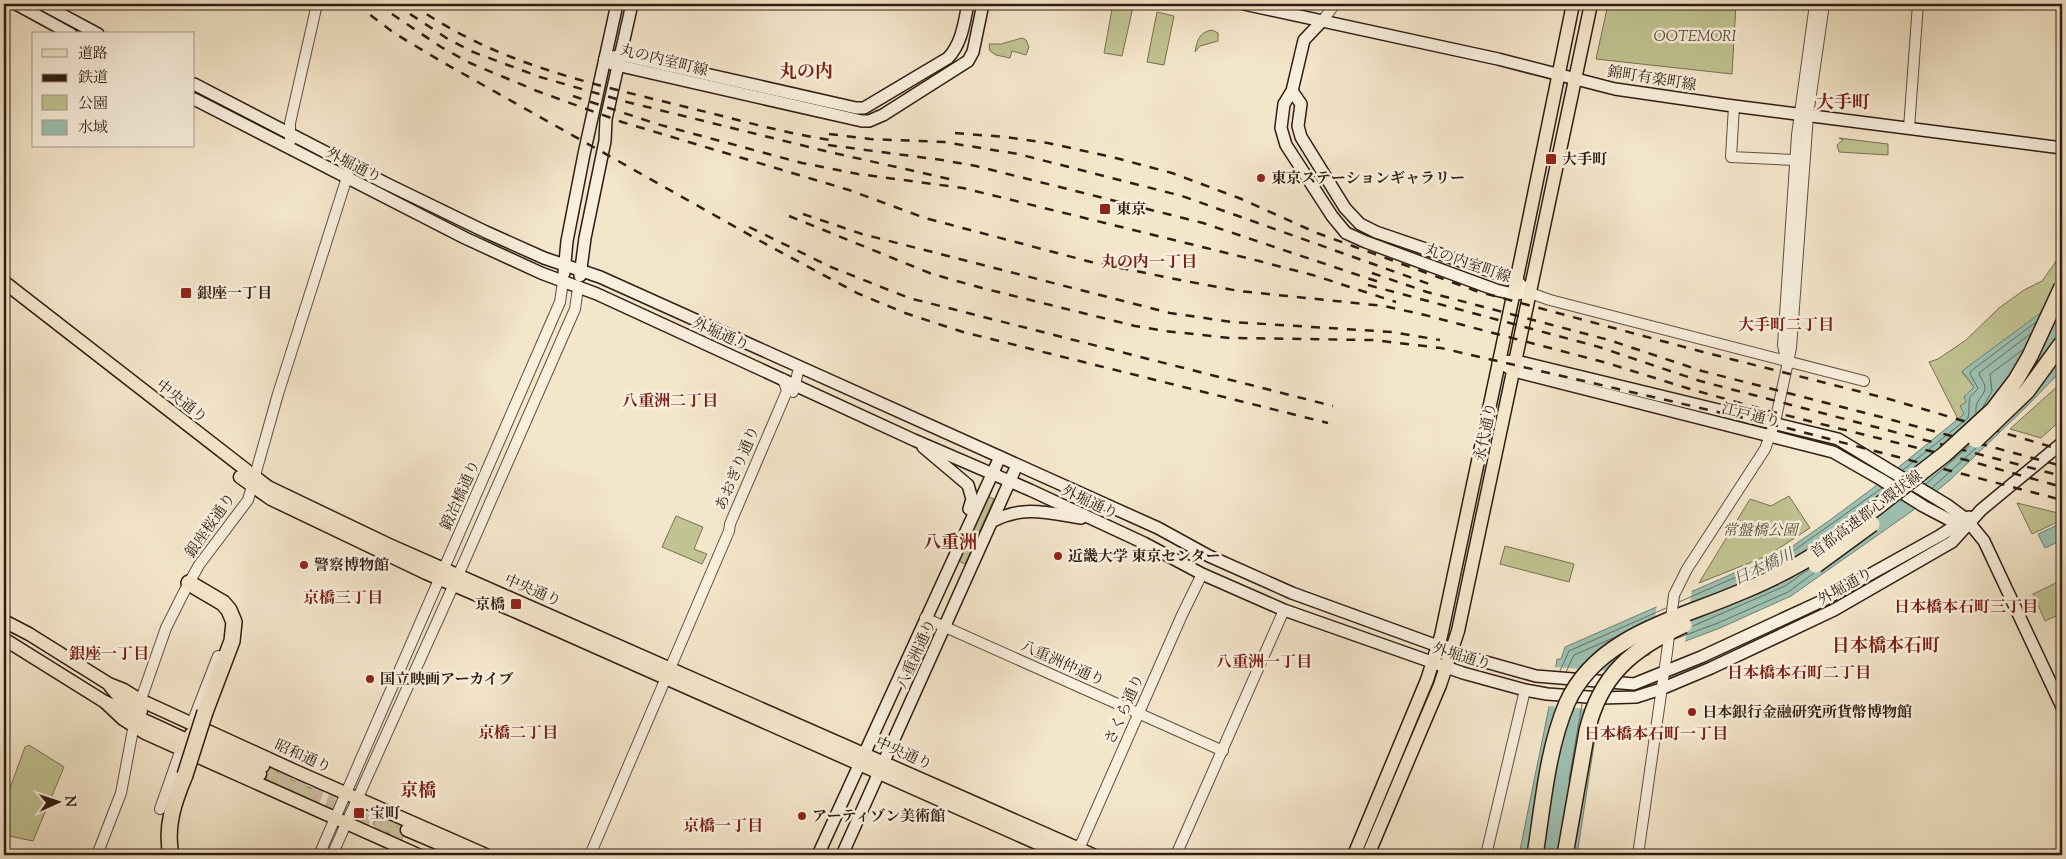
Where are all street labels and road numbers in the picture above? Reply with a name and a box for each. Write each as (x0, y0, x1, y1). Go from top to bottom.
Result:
street label: 丸の内室町線 (617, 40, 710, 83)
street label: 錦町有楽町線 (1606, 62, 1698, 97)
street label: 外堀通り (322, 143, 385, 189)
street label: 丸の内室町線 (1422, 240, 1513, 289)
street label: 外堀通り (689, 314, 752, 357)
street label: 中央通り (151, 375, 211, 429)
street label: 江戸通り (1719, 399, 1782, 434)
street label: 永代通り (1470, 401, 1503, 464)
street label: あおぎり通り (711, 423, 766, 514)
street label: 鍛冶橋通り (437, 457, 486, 534)
street label: 首都高速都心環状線 (1807, 466, 1927, 564)
street label: 外堀通り (1058, 481, 1121, 526)
street label: 銀座桜通り (181, 489, 241, 563)
street label: 外堀通り (1814, 564, 1877, 611)
street label: 中央通り (501, 570, 564, 613)
street label: 八重洲通り (893, 616, 942, 693)
street label: 八重洲仲通り (1017, 636, 1108, 692)
street label: 外堀通り (1430, 639, 1493, 676)
street label: さくら通り (1101, 671, 1150, 748)
street label: 中央通り (872, 733, 935, 776)
street label: 昭和通り (271, 736, 334, 779)

